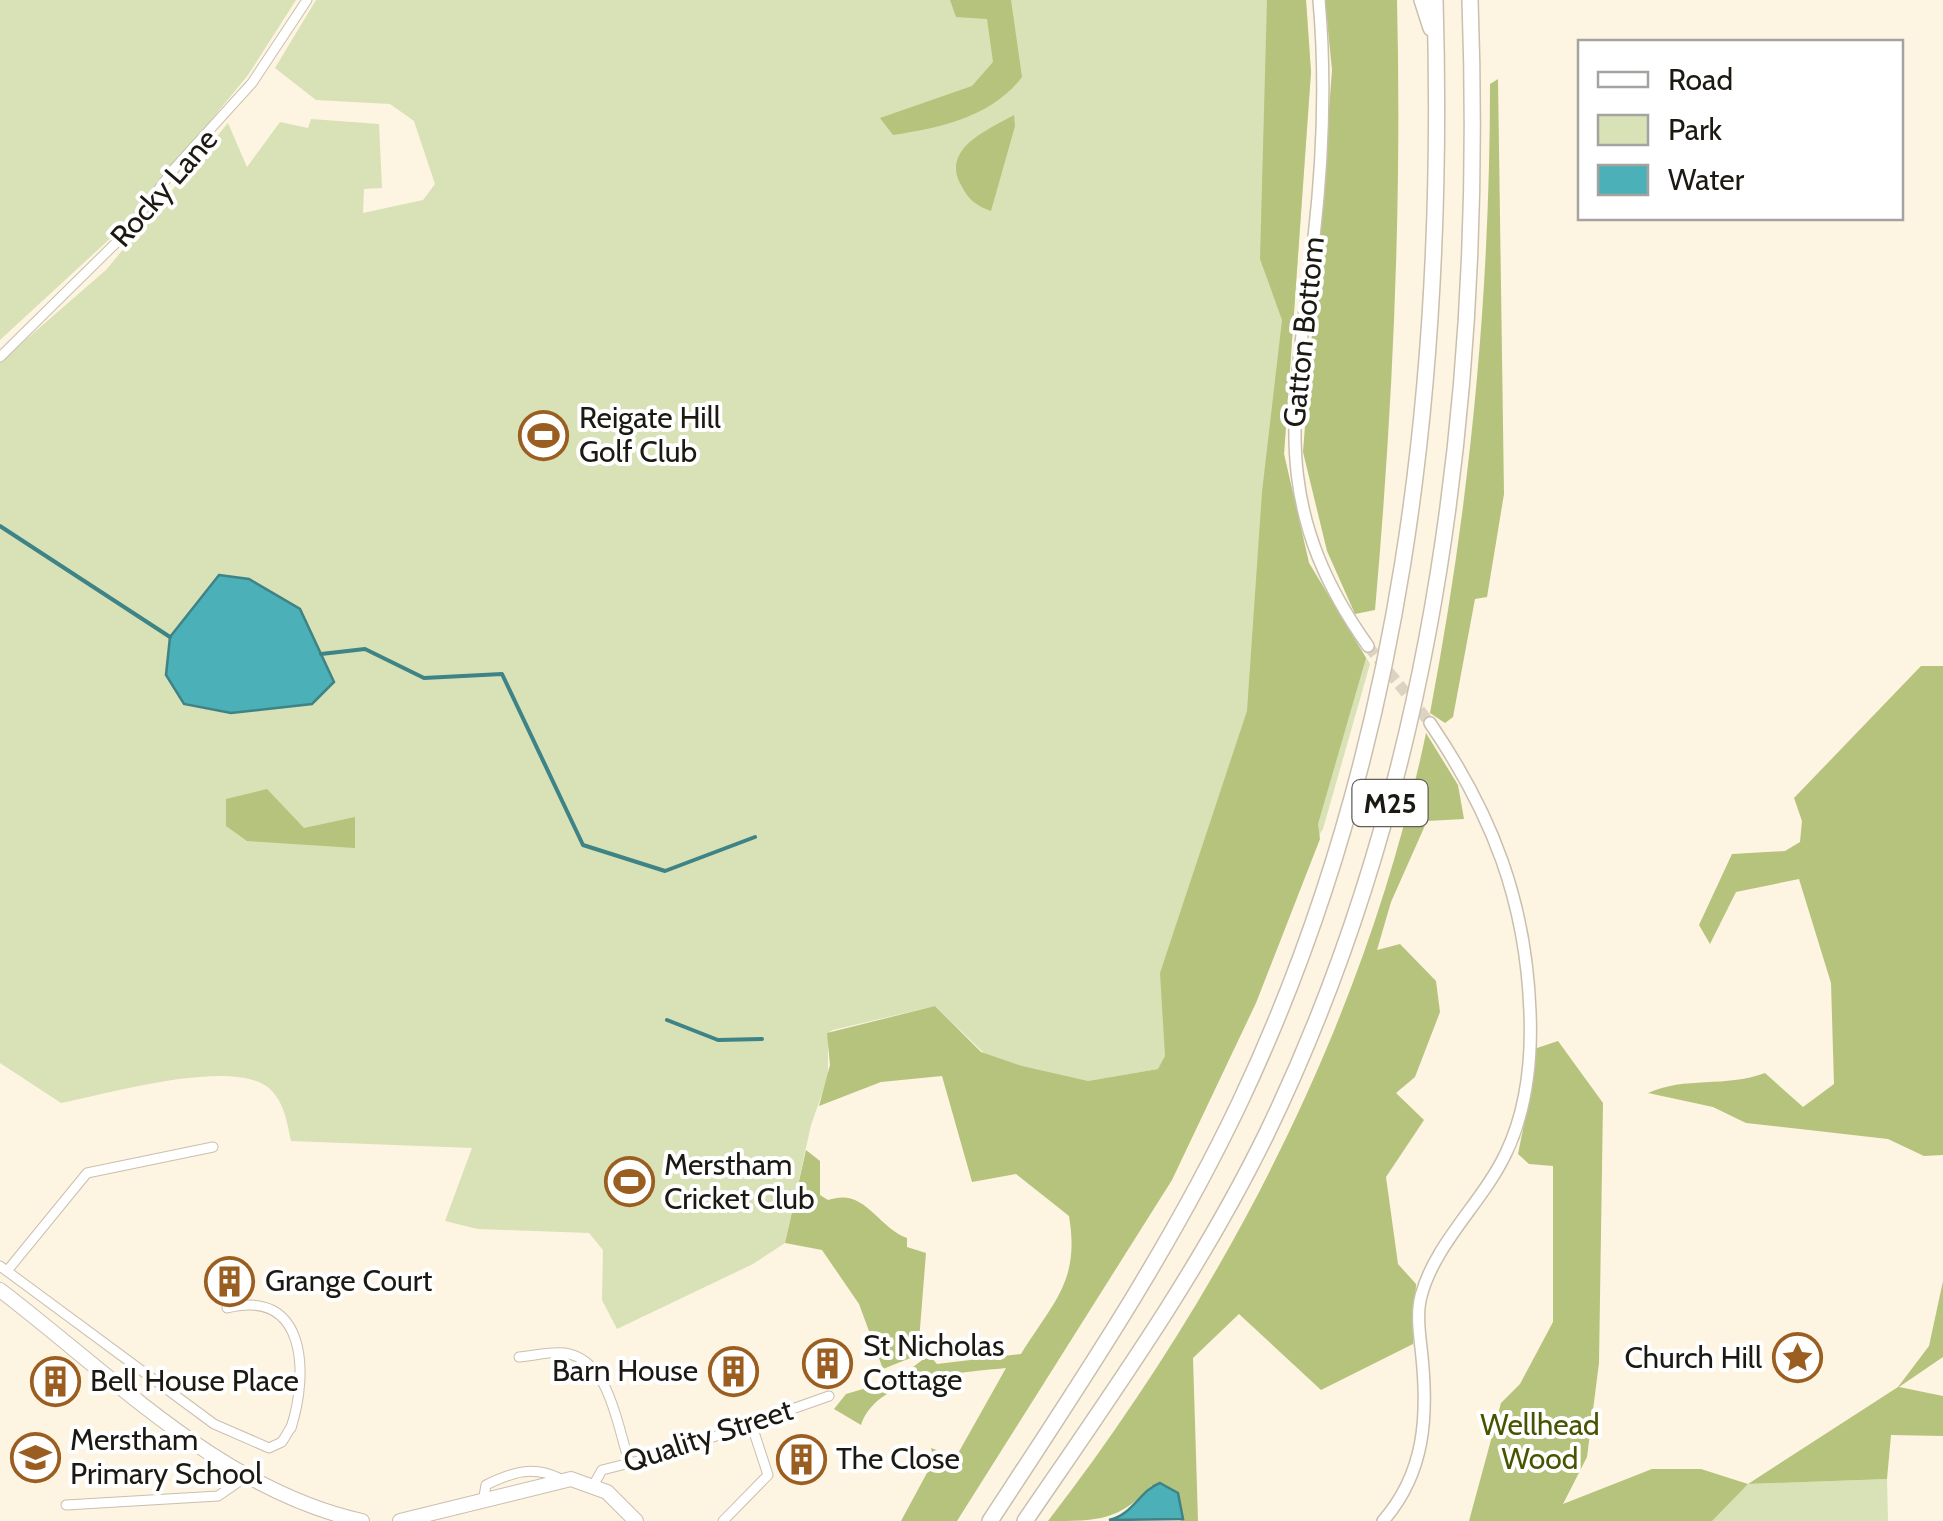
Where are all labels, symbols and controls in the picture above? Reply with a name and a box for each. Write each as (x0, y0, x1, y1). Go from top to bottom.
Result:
legend (1578, 40, 1903, 220)
text: Road (1668, 61, 1733, 98)
text: Park (1668, 111, 1723, 148)
street label: Rocky Lane (102, 121, 225, 254)
text: Water (1668, 161, 1745, 198)
street label: Gatton Bottom (1275, 235, 1332, 429)
place label: Reigate Hill Golf Club (579, 399, 721, 470)
sports icon: Reigate Hill Golf Club (518, 409, 570, 461)
road number: M25 (1352, 780, 1428, 826)
place label: Merstham Cricket Club (664, 1146, 815, 1217)
sports icon: Merstham Cricket Club (603, 1156, 655, 1208)
building icon: Grange Court (204, 1255, 256, 1307)
place label: Grange Court (265, 1262, 432, 1299)
place label: St Nicholas Cottage (863, 1327, 1004, 1398)
place icon: Church Hill (1771, 1332, 1823, 1384)
building icon: St Nicholas Cottage (802, 1337, 854, 1389)
place label: Church Hill (1624, 1339, 1762, 1376)
building icon: Barn House (707, 1345, 759, 1397)
place label: Barn House (552, 1352, 698, 1389)
building icon: Bell House Place (29, 1355, 81, 1407)
place label: Bell House Place (90, 1362, 299, 1399)
street label: Quality Street (619, 1391, 797, 1480)
park label: Wellhead Wood (1480, 1406, 1600, 1477)
place label: Merstham Primary School (70, 1421, 262, 1492)
school or university icon: Merstham Primary School (9, 1431, 61, 1483)
building icon: The Close (775, 1433, 827, 1485)
place label: The Close (836, 1440, 960, 1477)

